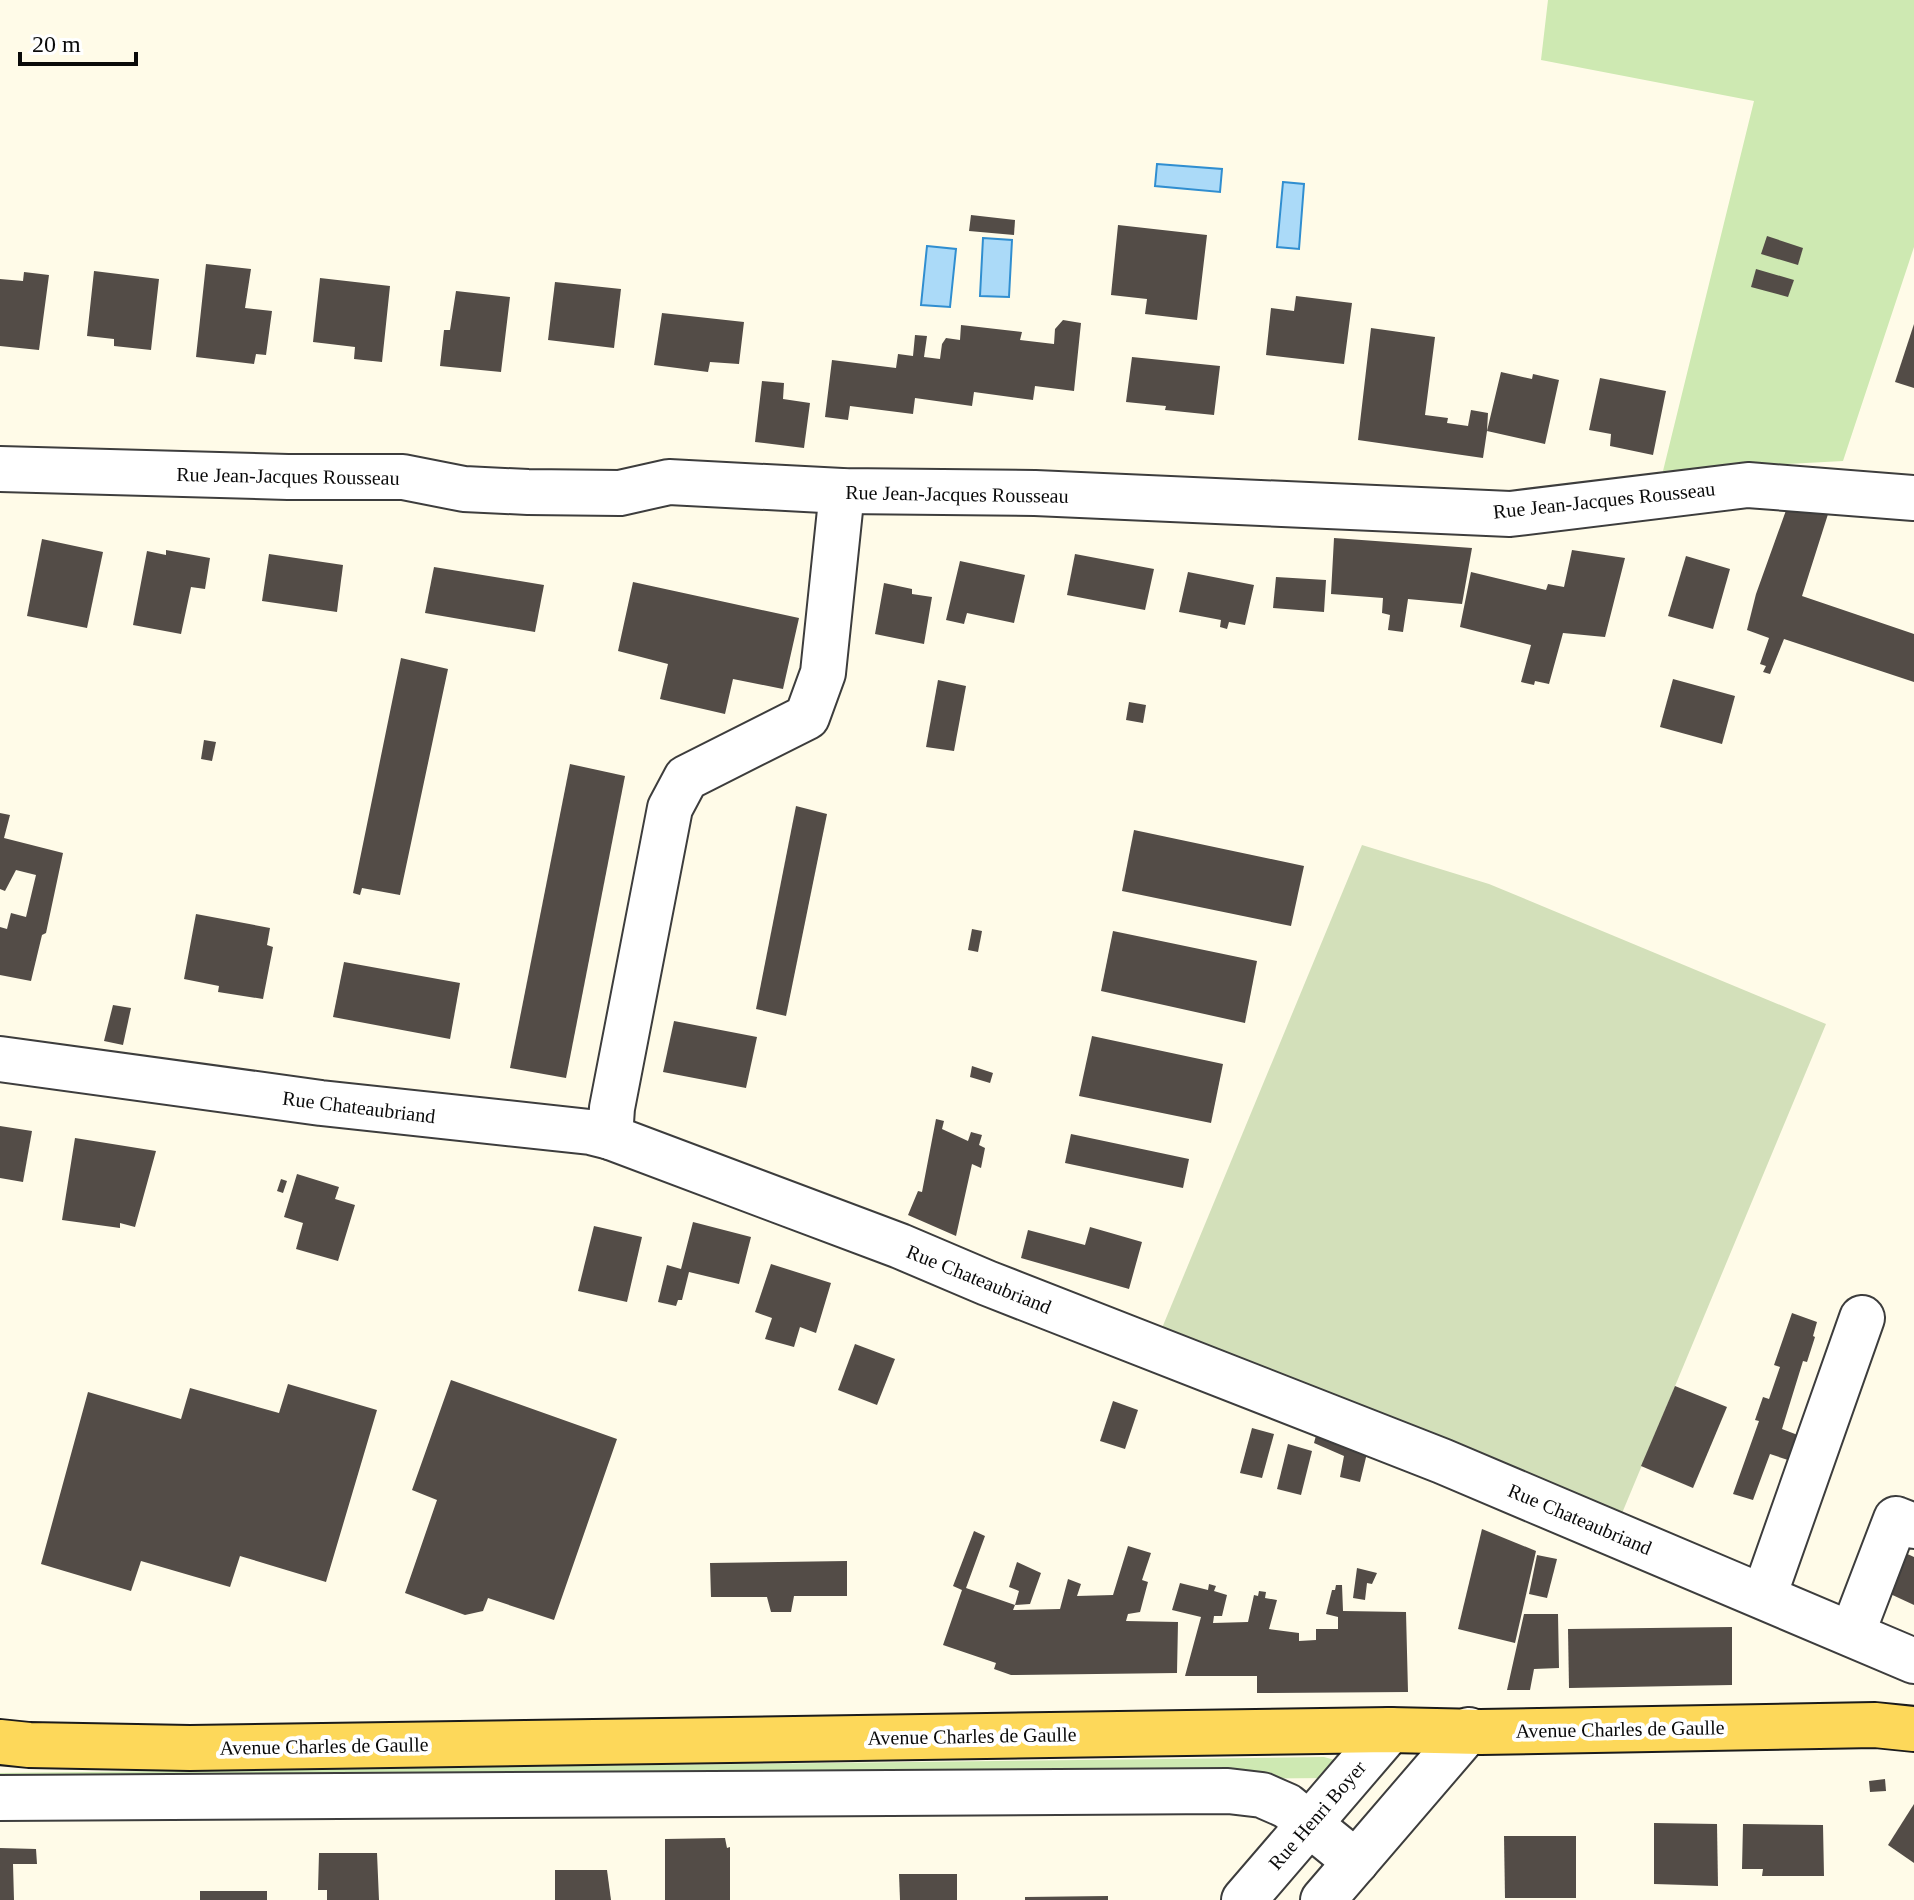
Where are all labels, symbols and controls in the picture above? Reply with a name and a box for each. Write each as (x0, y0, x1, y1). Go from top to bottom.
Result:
scale bar (20, 16, 136, 66)
text: 20 m (32, 31, 81, 57)
street label: Rue Jean-Jacques Rousseau (176, 463, 400, 490)
street label: Rue Jean-Jacques Rousseau (1492, 477, 1716, 524)
street label: Rue Jean-Jacques Rousseau (845, 481, 1069, 508)
street label: Rue Chateaubriand (281, 1087, 437, 1127)
street label: Rue Chateaubriand (904, 1240, 1054, 1318)
street label: Rue Chateaubriand (1505, 1479, 1655, 1559)
street label: Avenue Charles de Gaulle (1515, 1716, 1725, 1742)
street label: Avenue Charles de Gaulle (867, 1723, 1077, 1749)
street label: Avenue Charles de Gaulle (219, 1733, 429, 1759)
street label: Rue Henri Boyer (1264, 1756, 1371, 1874)

